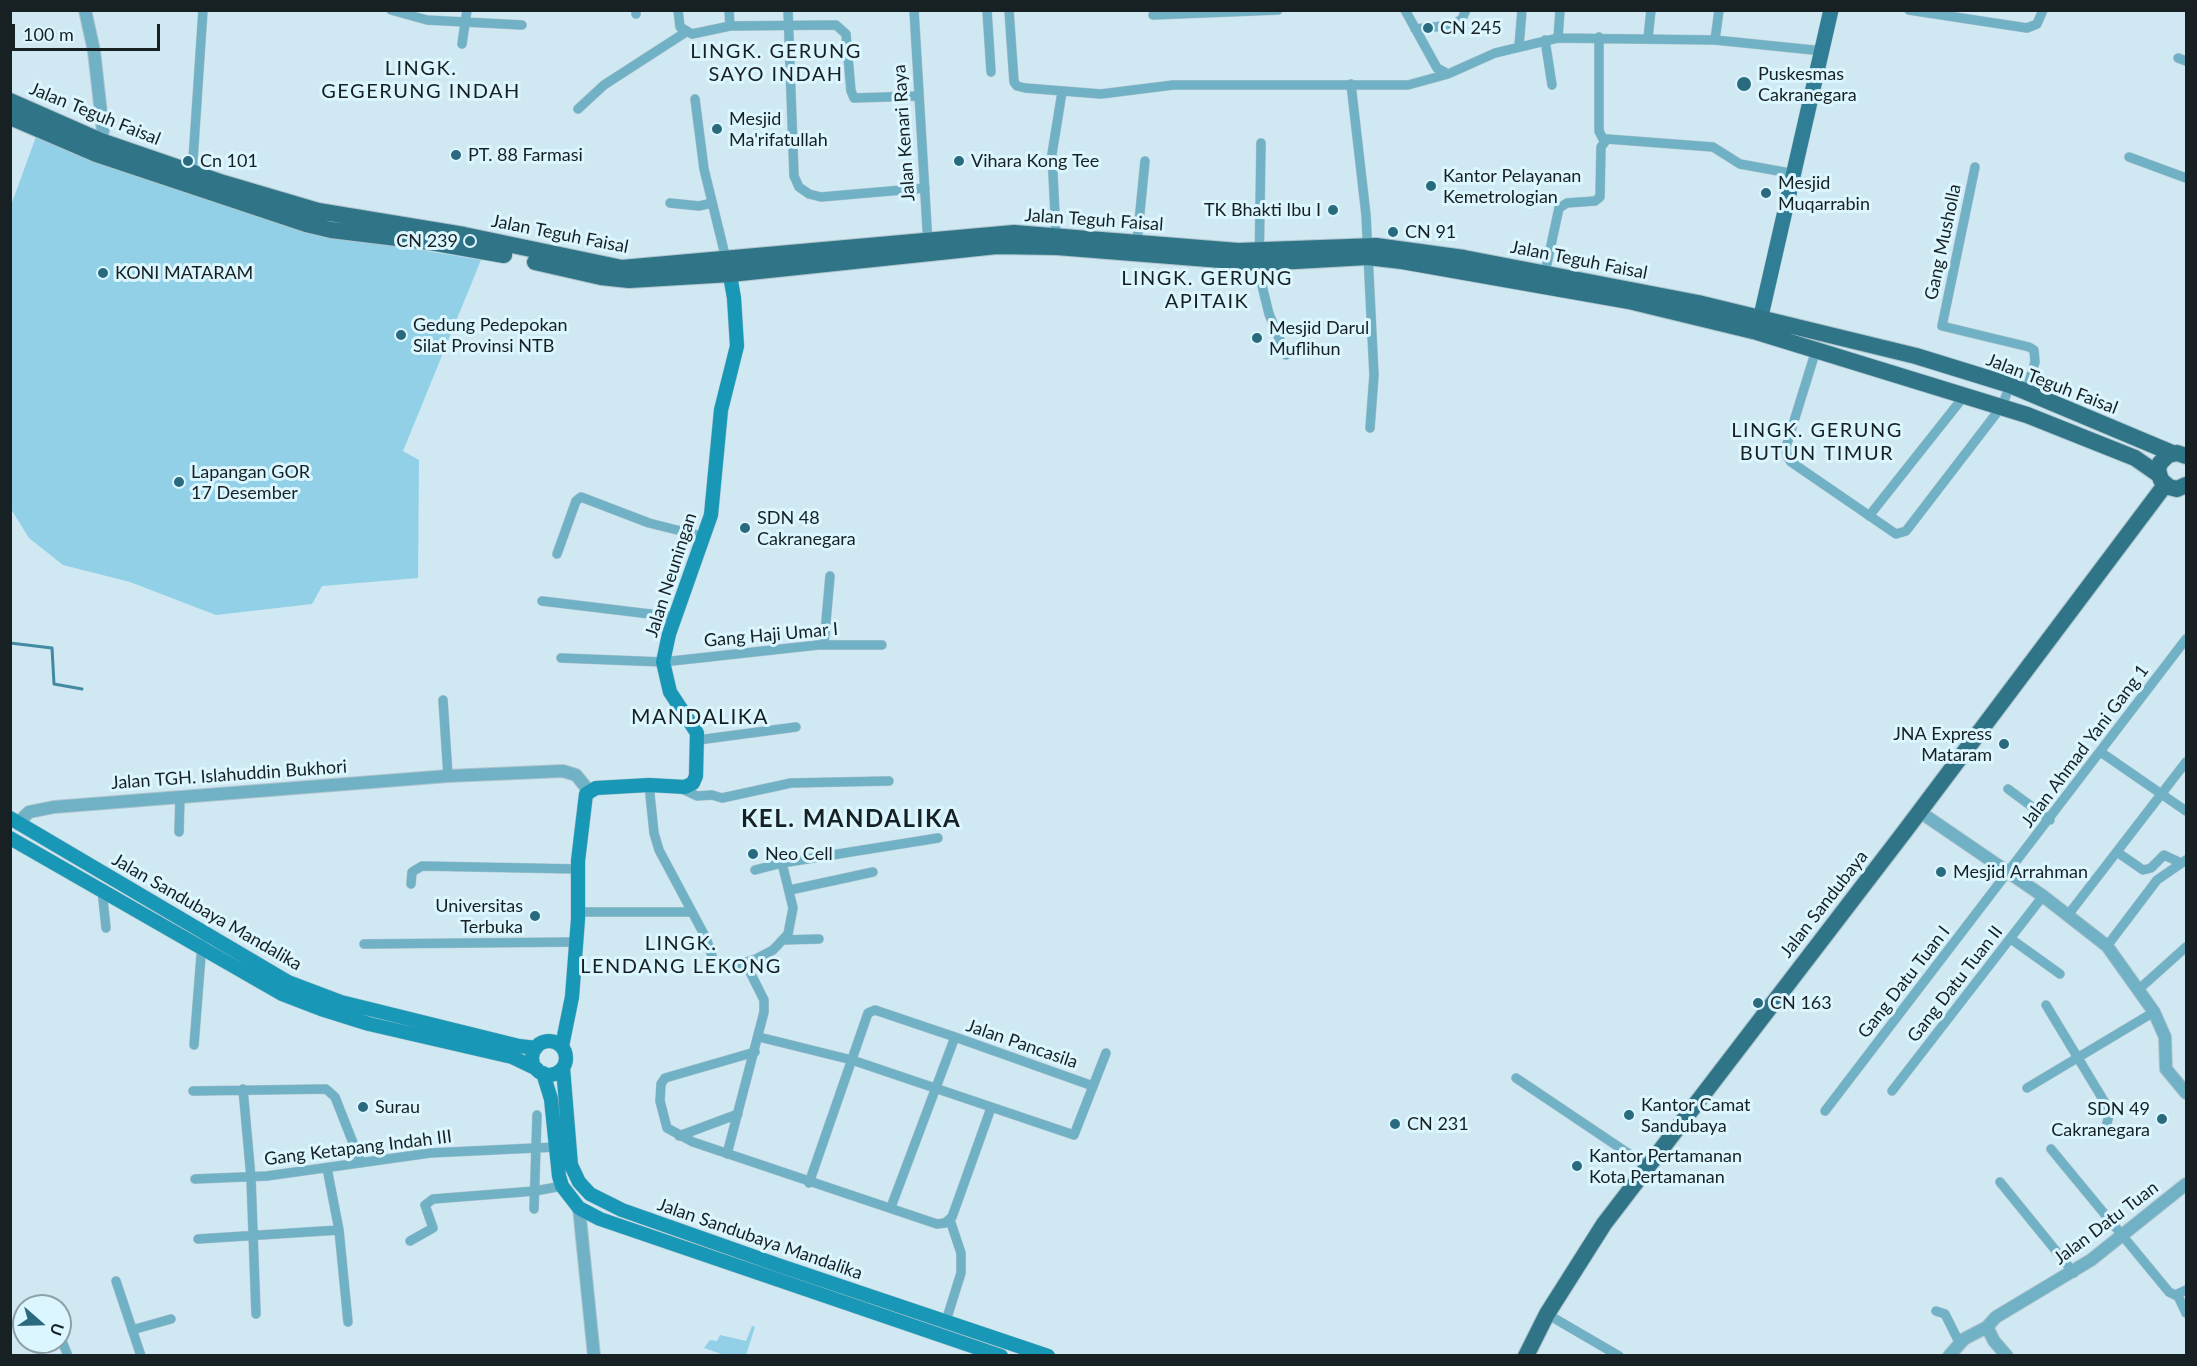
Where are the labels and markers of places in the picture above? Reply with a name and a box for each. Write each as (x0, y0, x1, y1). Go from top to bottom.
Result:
place label: CN 245 (1440, 17, 1502, 39)
marker: CN 245 (1421, 21, 1435, 35)
place label: Puskesmas Cakranegara (1758, 63, 1857, 106)
marker: Puskesmas Cakranegara (1735, 75, 1753, 93)
place label: Mesjid Ma'rifatullah (729, 108, 828, 150)
marker: Mesjid Ma'rifatullah (710, 122, 724, 136)
place label: PT. 88 Farmasi (468, 144, 583, 166)
marker: PT. 88 Farmasi (449, 148, 463, 162)
place label: Cn 101 (200, 150, 258, 172)
place label: Vihara Kong Tee (971, 150, 1099, 172)
marker: Cn 101 (181, 154, 195, 168)
marker: Vihara Kong Tee (952, 154, 966, 168)
place label: Kantor Pelayanan Kemetrologian (1443, 165, 1581, 207)
place label: Mesjid Muqarrabin (1778, 172, 1870, 214)
marker: Kantor Pelayanan Kemetrologian (1424, 179, 1438, 193)
marker: Mesjid Muqarrabin (1759, 186, 1773, 200)
place label: TK Bhakti Ibu I (1204, 199, 1321, 221)
marker: TK Bhakti Ibu I (1326, 203, 1340, 217)
place label: CN 91 (1405, 221, 1456, 243)
marker: CN 91 (1386, 225, 1400, 239)
place label: CN 239 (396, 230, 458, 252)
marker: CN 239 (463, 234, 477, 248)
place label: KONI MATARAM (115, 262, 253, 284)
marker: KONI MATARAM (96, 266, 110, 280)
place label: Gedung Pedepokan Silat Provinsi NTB (413, 314, 568, 356)
place label: Mesjid Darul Muflihun (1269, 317, 1369, 360)
marker: Gedung Pedepokan Silat Provinsi NTB (394, 328, 408, 342)
marker: Mesjid Darul Muflihun (1250, 331, 1264, 345)
place label: Lapangan GOR 17 Desember (191, 461, 310, 504)
marker: Lapangan GOR 17 Desember (172, 475, 186, 489)
place label: SDN 48 Cakranegara (757, 507, 856, 550)
marker: SDN 48 Cakranegara (738, 521, 752, 535)
place label: JNA Express Mataram (1893, 723, 1992, 766)
marker: JNA Express Mataram (1997, 737, 2011, 751)
place label: Neo Cell (765, 843, 833, 865)
marker: Neo Cell (746, 847, 760, 861)
place label: Mesjid Arrahman (1953, 861, 2088, 883)
marker: Mesjid Arrahman (1934, 865, 1948, 879)
place label: Universitas Terbuka (435, 895, 523, 938)
marker: Universitas Terbuka (528, 909, 542, 923)
place label: CN 163 (1770, 992, 1832, 1014)
marker: CN 163 (1751, 996, 1765, 1010)
place label: Kantor Camat Sandubaya (1641, 1094, 1751, 1136)
place label: Surau (375, 1096, 420, 1118)
place label: SDN 49 Cakranegara (2051, 1098, 2150, 1140)
marker: Surau (356, 1100, 370, 1114)
marker: Kantor Camat Sandubaya (1622, 1108, 1636, 1122)
marker: SDN 49 Cakranegara (2155, 1112, 2169, 1126)
place label: CN 231 (1407, 1113, 1469, 1135)
marker: CN 231 (1388, 1117, 1402, 1131)
place label: Kantor Pertamanan Kota Pertamanan (1589, 1145, 1742, 1188)
marker: Kantor Pertamanan Kota Pertamanan (1570, 1159, 1584, 1173)

